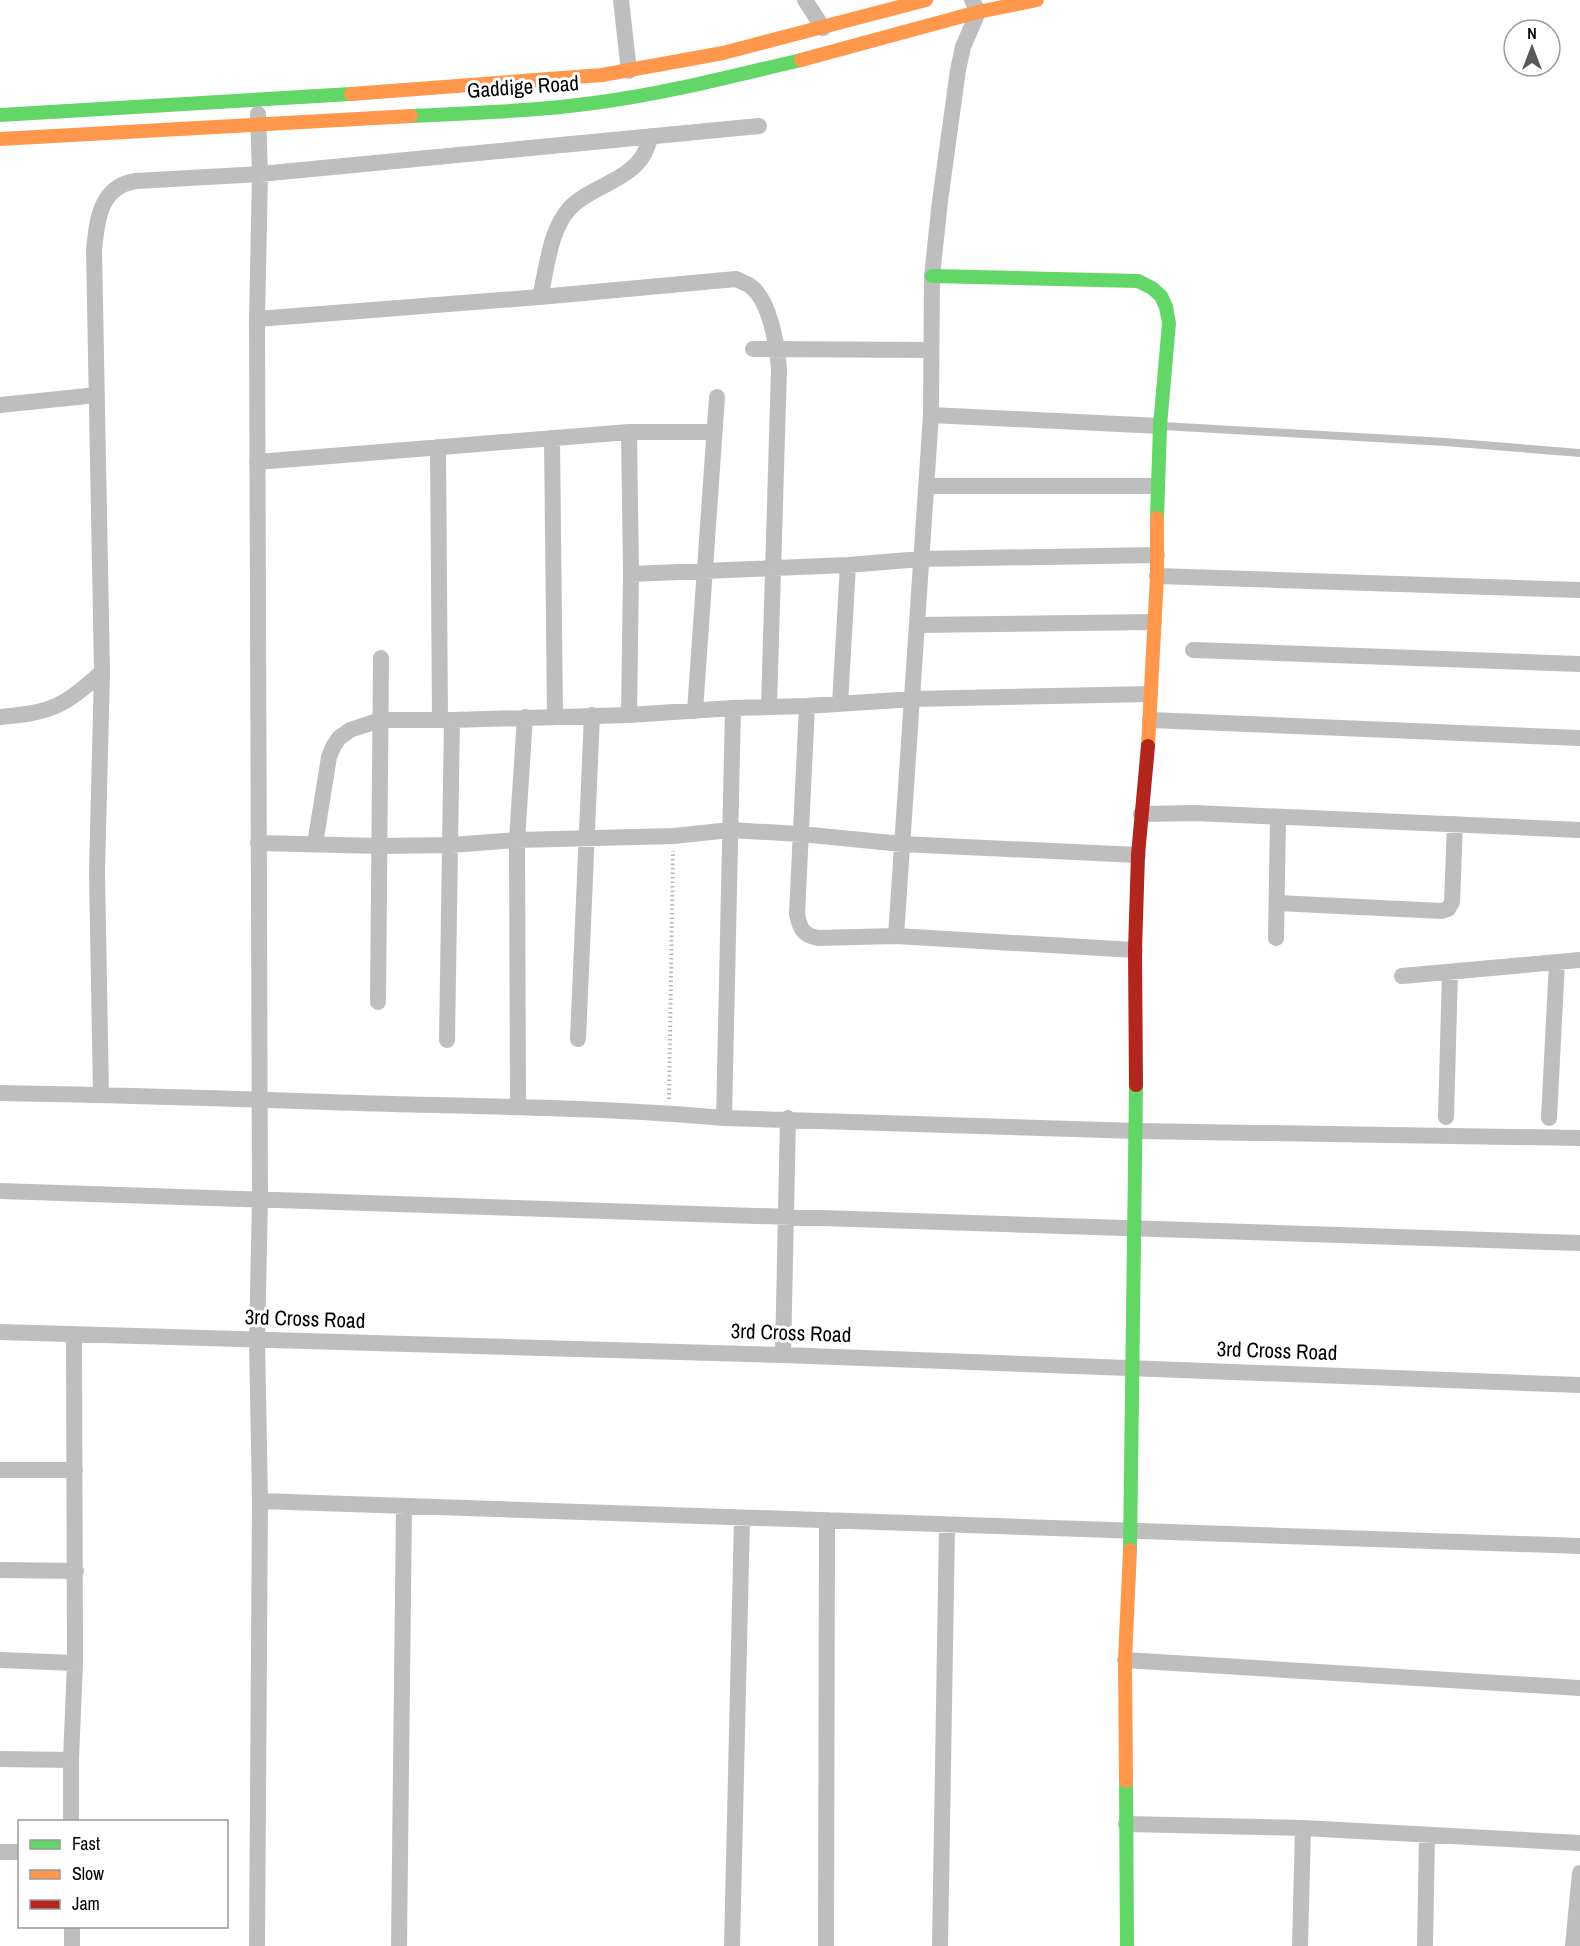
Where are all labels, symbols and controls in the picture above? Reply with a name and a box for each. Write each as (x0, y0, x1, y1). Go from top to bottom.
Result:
north arrow (1502, 18, 1562, 78)
text: N (1527, 22, 1537, 44)
street label: Gaddige Road (466, 68, 580, 105)
street label: 3rd Cross Road (244, 1302, 366, 1335)
street label: 3rd Cross Road (730, 1316, 852, 1349)
street label: 3rd Cross Road (1216, 1334, 1338, 1367)
legend (18, 1820, 228, 1928)
text: Fast (72, 1831, 100, 1856)
text: Slow (72, 1861, 104, 1886)
text: Jam (72, 1891, 100, 1916)

